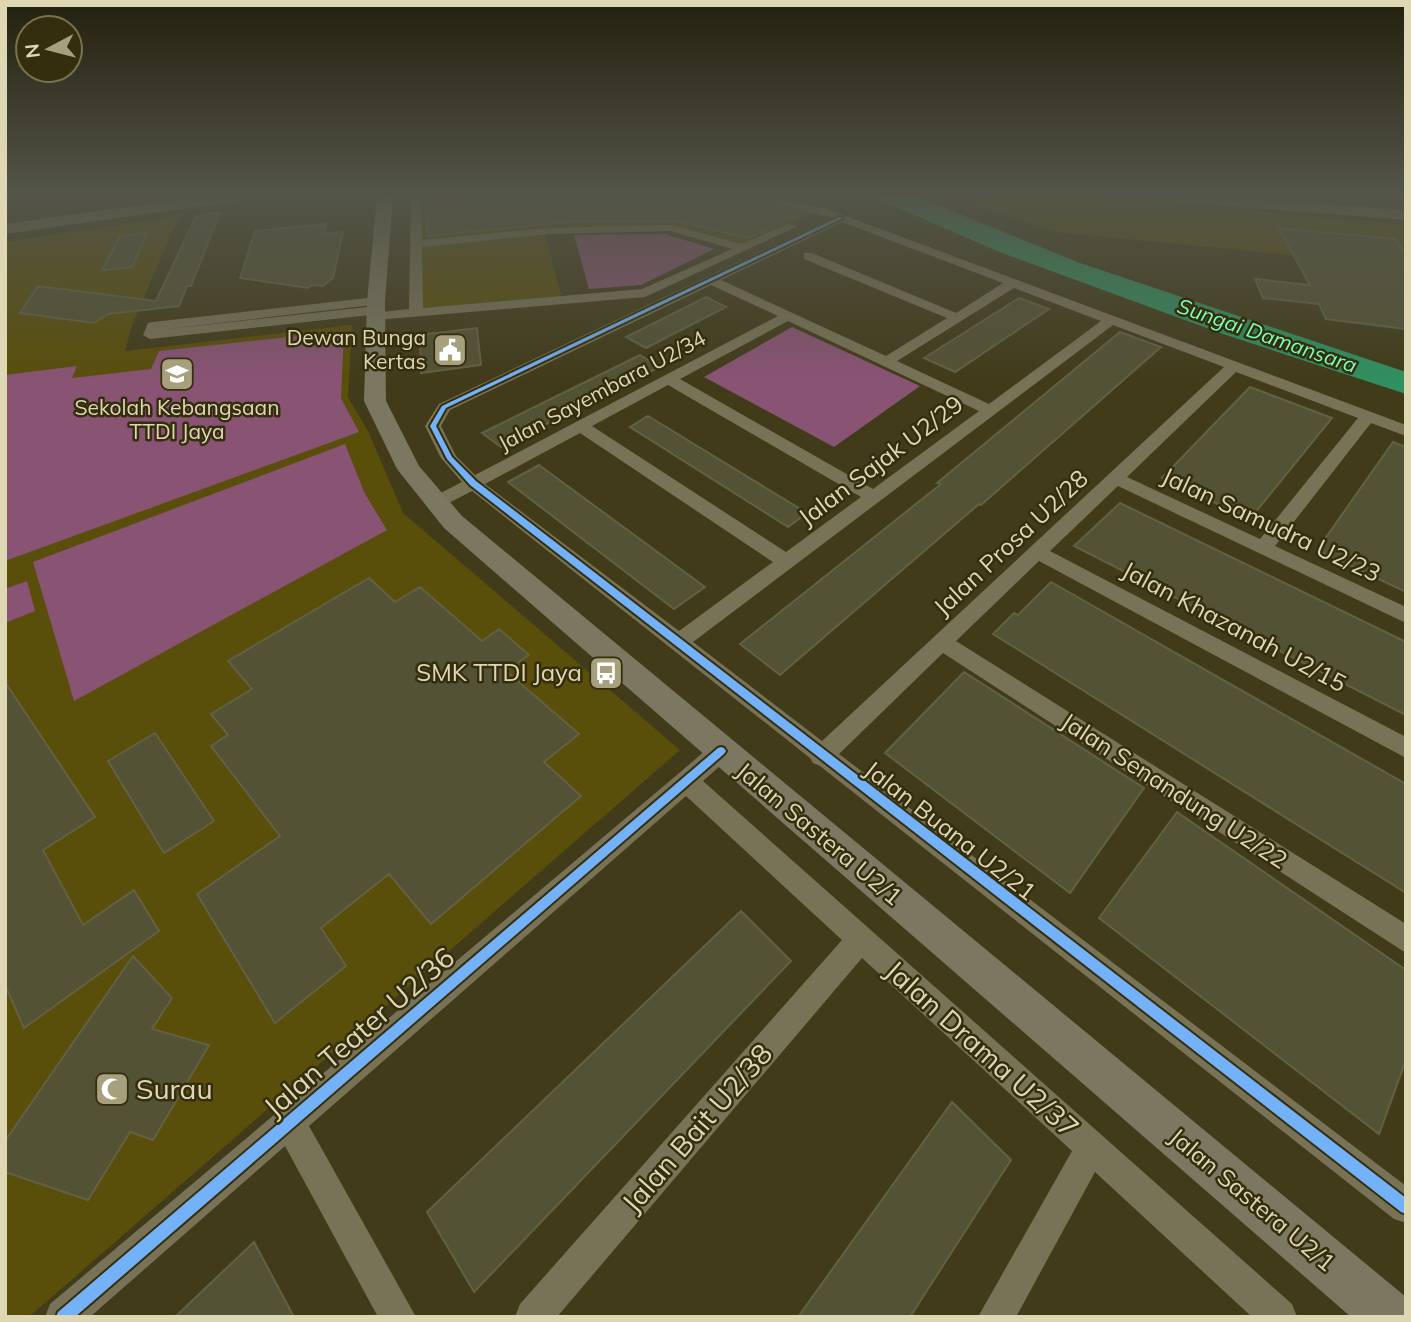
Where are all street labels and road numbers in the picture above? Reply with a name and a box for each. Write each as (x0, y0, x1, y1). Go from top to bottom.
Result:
street label: Jalan Sayembara U2/34 (493, 324, 710, 456)
street label: Jalan Sajak U2/29 (792, 389, 969, 532)
street label: Jalan Samudra U2/23 (1157, 460, 1386, 588)
street label: Jalan Prosa U2/28 (927, 463, 1094, 622)
street label: Jalan Khazanah U2/15 (1117, 554, 1352, 698)
street label: Jalan Senandung U2/22 (1056, 706, 1293, 875)
street label: Jalan Buana U2/21 (859, 754, 1042, 907)
street label: Jalan Sastera U2/1 (730, 755, 909, 911)
street label: Jalan Teater U2/36 (256, 939, 461, 1124)
street label: Jalan Drama U2/37 (878, 952, 1086, 1145)
street label: Jalan Bait U2/38 (614, 1036, 779, 1219)
street label: Jalan Sastera U2/1 (1163, 1121, 1342, 1277)

